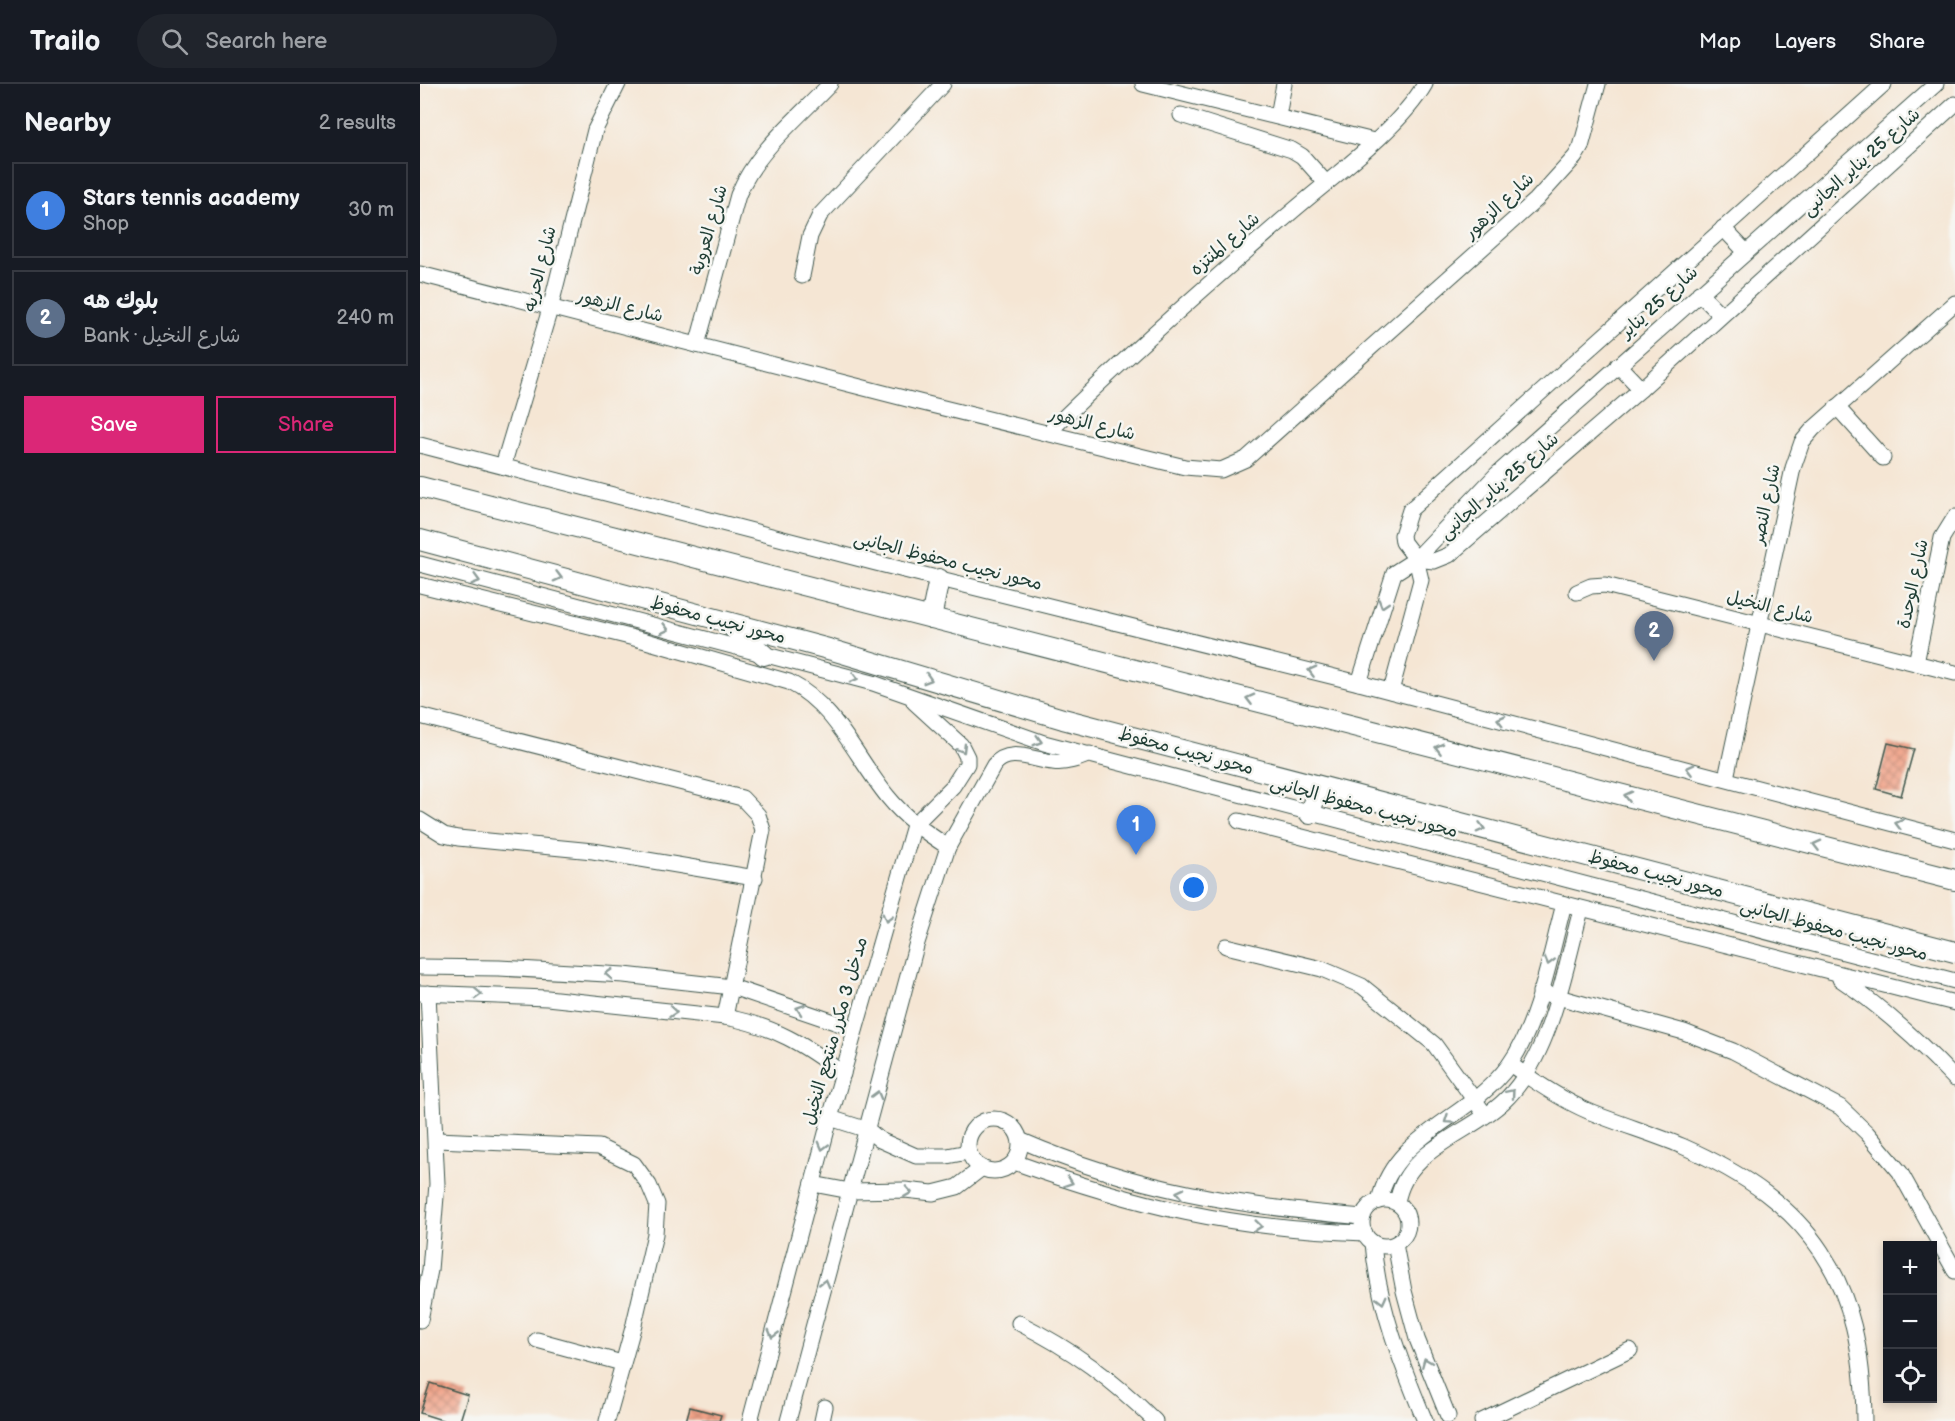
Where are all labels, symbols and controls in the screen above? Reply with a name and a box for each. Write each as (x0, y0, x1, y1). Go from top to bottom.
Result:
search box (137, 14, 557, 68)
text: Trailo (30, 25, 101, 58)
icon: search (158, 25, 191, 58)
text: Search here (206, 28, 327, 55)
text: Map (1699, 29, 1741, 54)
text: Layers (1774, 29, 1836, 54)
text: Share (1869, 29, 1925, 54)
street label: شارع 25 يناير الجانبى (1798, 103, 1925, 221)
text: Nearby (24, 108, 111, 139)
text: 2 results (319, 111, 396, 135)
street label: شارع الزهور (1459, 168, 1539, 245)
street label: شارع العروبة (686, 183, 733, 278)
text: Stars tennis academy (83, 185, 300, 212)
text: 1 (41, 198, 50, 222)
text: 30 m (348, 198, 394, 222)
street label: شارع المنتزه (1186, 208, 1265, 281)
text: Shop (83, 212, 129, 236)
street label: شارع الحريه (519, 224, 562, 314)
street label: شارع 25 يناير (1614, 262, 1703, 345)
street label: شارع الزهور (574, 285, 665, 328)
text: بلوك هه (83, 288, 158, 315)
text: 2 (40, 306, 51, 330)
text: 240 m (337, 306, 394, 330)
text: Bank · شارع النخيل (83, 324, 240, 348)
button: Save (24, 396, 204, 453)
button: Share (216, 396, 396, 453)
street label: شارع الزهور (1046, 403, 1137, 446)
street label: شارع 25 يناير الجانبى (1435, 428, 1564, 544)
street label: شارع النصر (1747, 462, 1786, 548)
street label: محور نجيب محفوظ الجانبى (852, 527, 1044, 595)
street label: شارع الوحدة (1893, 537, 1934, 631)
one-way arrow (552, 570, 563, 582)
one-way arrow (470, 573, 481, 585)
street label: شارع النخيل (1724, 586, 1815, 629)
street label: محور نجيب محفوظ (648, 592, 788, 648)
one-way arrow (1378, 598, 1390, 609)
pin: 2 (1634, 612, 1674, 661)
one-way arrow (659, 622, 670, 634)
one-way arrow (1307, 666, 1317, 679)
one-way arrow (849, 671, 859, 684)
one-way arrow (922, 672, 933, 684)
one-way arrow (1246, 694, 1256, 707)
one-way arrow (1496, 714, 1506, 727)
street label: محور نجيب محفوظ (1116, 723, 1256, 779)
one-way arrow (1032, 734, 1043, 746)
one-way arrow (1434, 742, 1444, 755)
one-way arrow (955, 743, 966, 753)
one-way arrow (1685, 763, 1695, 776)
street label: محور نجيب محفوظ الجانبى (1268, 772, 1460, 842)
one-way arrow (1623, 791, 1633, 804)
pin: 1 (1116, 806, 1156, 855)
one-way arrow (1894, 819, 1904, 832)
one-way arrow (1476, 821, 1486, 834)
one-way arrow (1812, 839, 1822, 852)
street label: محور نجيب محفوظ (1586, 846, 1726, 902)
your location (1179, 873, 1208, 902)
street label: محور نجيب محفوظ الجانبى (1738, 895, 1930, 965)
one-way arrow (882, 912, 894, 922)
street label: مدخل 3 مكرر منتجع النخيل (798, 935, 874, 1128)
one-way arrow (1544, 955, 1556, 966)
one-way arrow (605, 968, 614, 981)
one-way arrow (474, 988, 483, 1001)
one-way arrow (795, 1004, 806, 1017)
one-way arrow (668, 1005, 677, 1018)
one-way arrow (1504, 1089, 1515, 1100)
one-way arrow (870, 1091, 882, 1101)
one-way arrow (1444, 1113, 1455, 1124)
one-way arrow (818, 1140, 830, 1151)
one-way arrow (1063, 1174, 1074, 1187)
one-way arrow (903, 1185, 913, 1197)
one-way arrow (1175, 1187, 1185, 1200)
one-way arrow (1254, 1219, 1263, 1232)
map controls (1883, 1241, 1937, 1403)
button: + (1883, 1241, 1937, 1295)
one-way arrow (818, 1278, 830, 1289)
one-way arrow (1375, 1295, 1388, 1305)
button: − (1883, 1295, 1937, 1349)
one-way arrow (768, 1328, 780, 1339)
button: locate (1883, 1349, 1937, 1403)
one-way arrow (1421, 1357, 1433, 1368)

